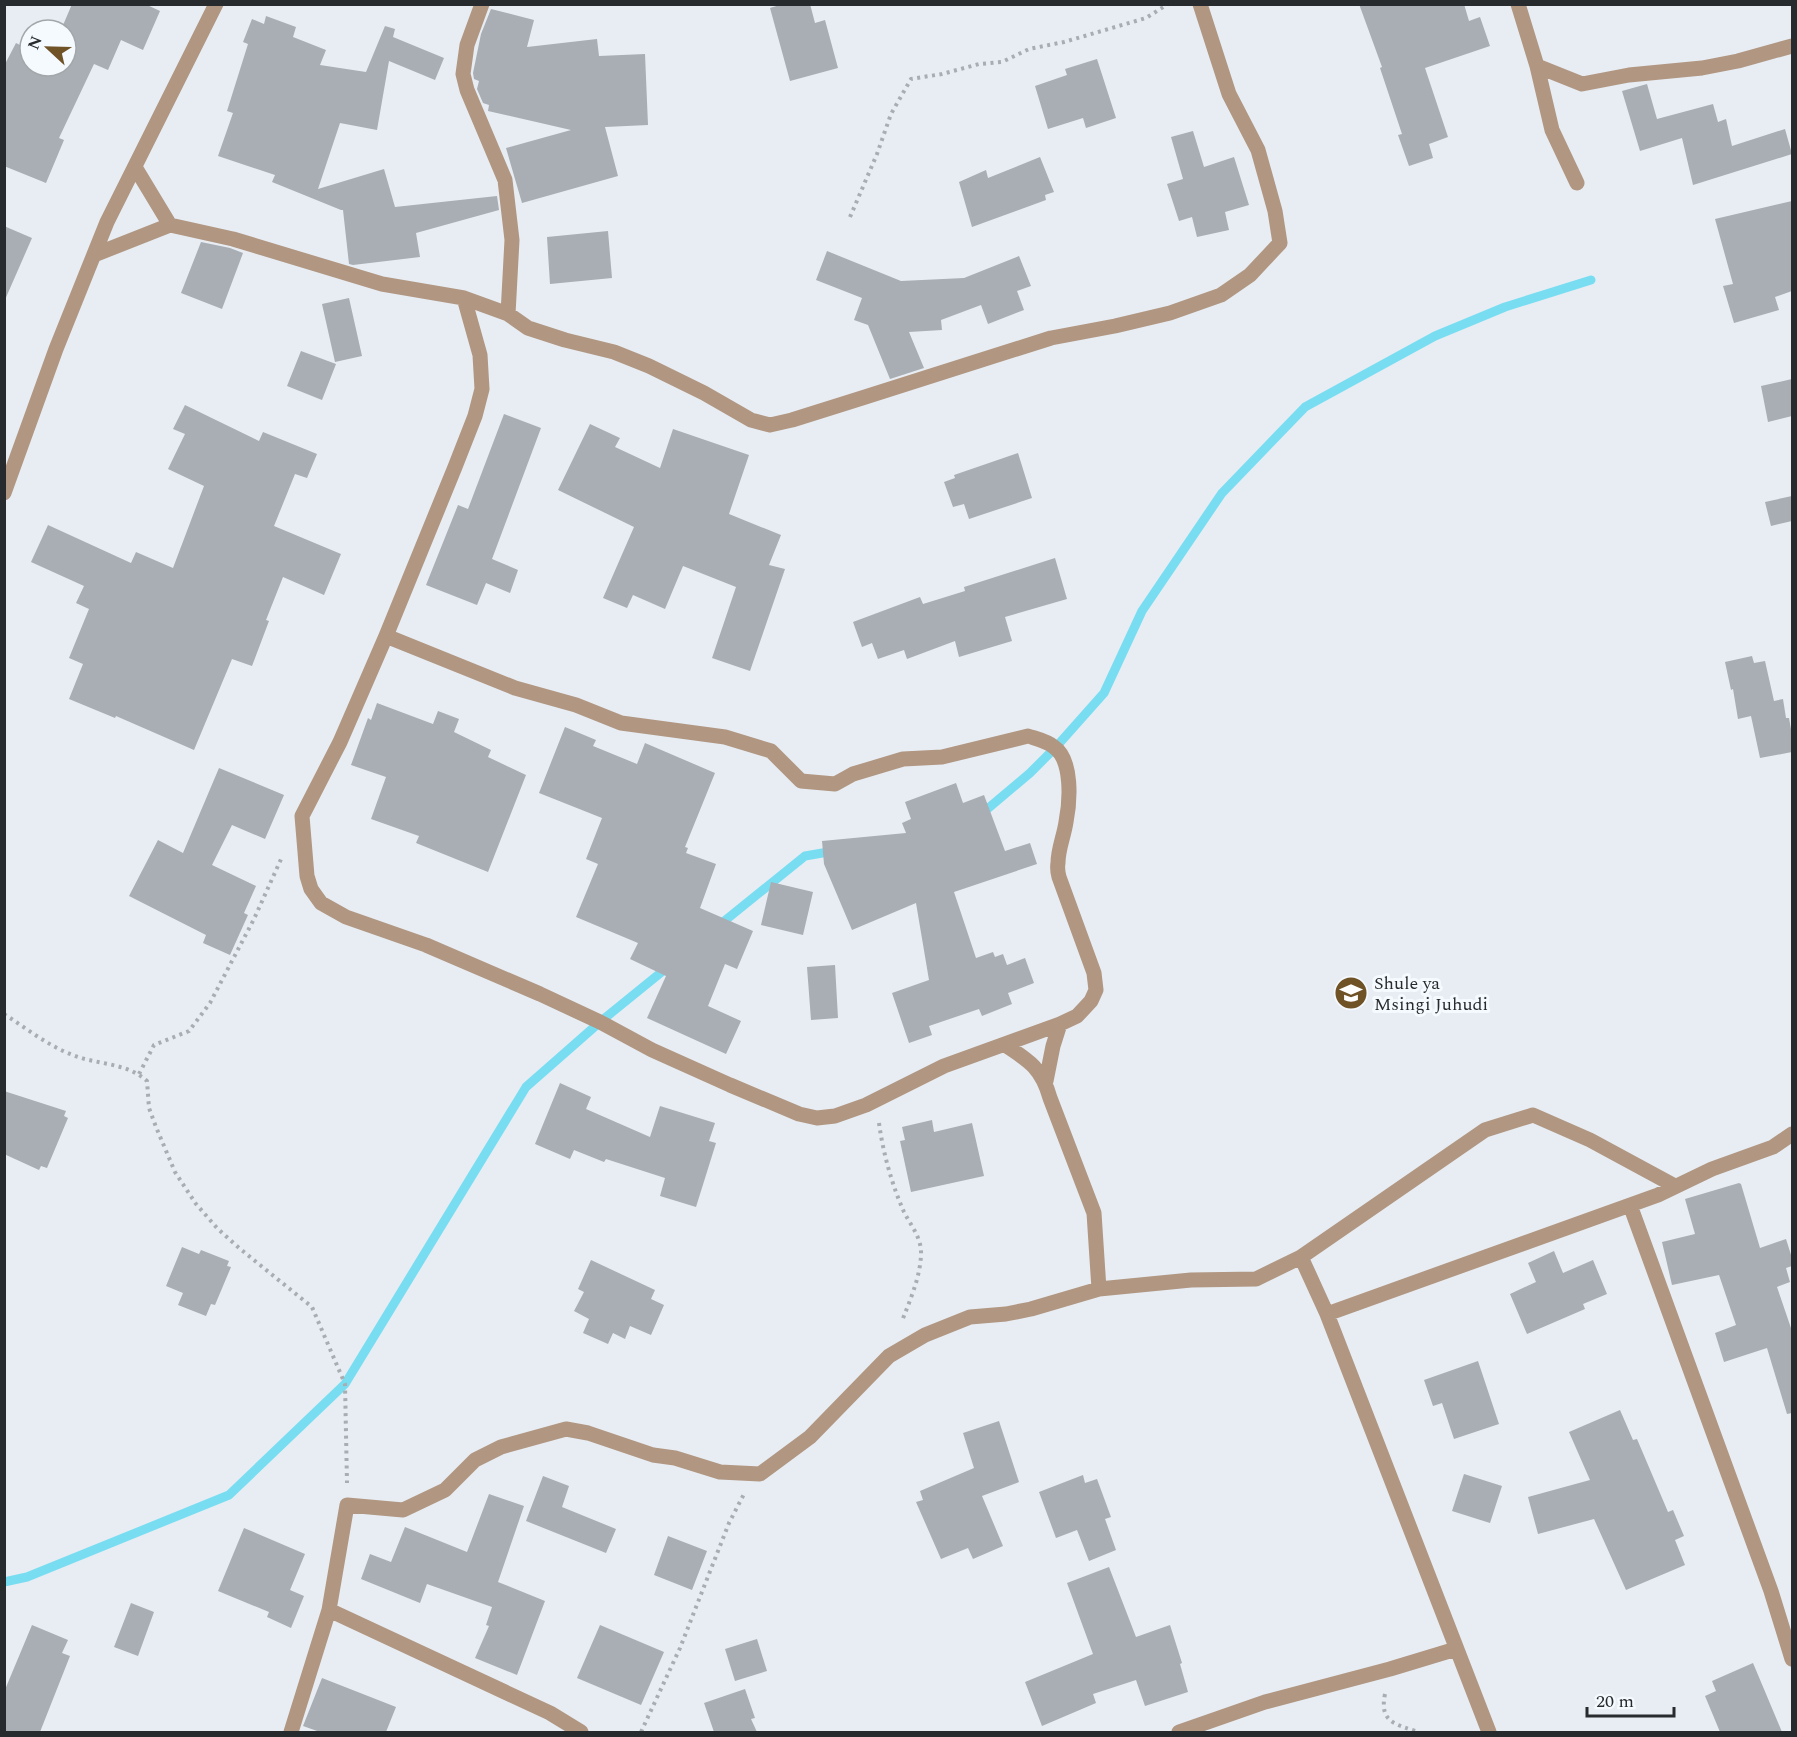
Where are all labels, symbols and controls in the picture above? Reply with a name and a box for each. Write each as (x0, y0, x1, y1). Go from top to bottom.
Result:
north arrow (18, 18, 78, 78)
text: N (21, 32, 49, 53)
place label: Shule ya Msingi Juhudi (1374, 970, 1488, 1018)
school or university icon: Shule ya Msingi Juhudi (1333, 975, 1369, 1011)
scale bar (1587, 1680, 1674, 1718)
text: 20 m (1596, 1688, 1634, 1715)

